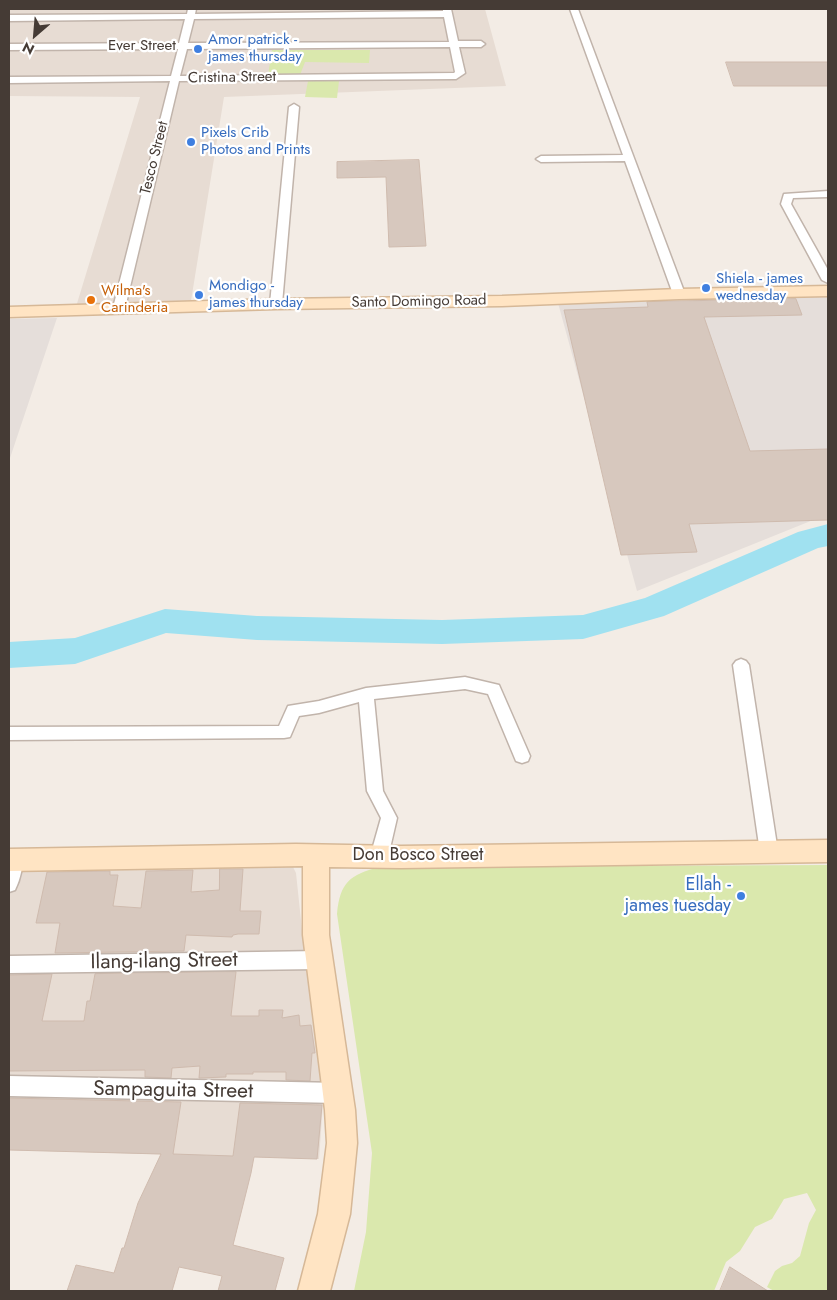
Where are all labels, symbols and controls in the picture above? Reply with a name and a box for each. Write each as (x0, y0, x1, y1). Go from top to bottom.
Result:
north arrow (10, 10, 60, 60)
place label: Amor patrick - james thursday (208, 31, 302, 66)
text: N (19, 37, 38, 60)
street label: Ever Street (108, 37, 176, 55)
marker: Amor patrick - james thursday (192, 43, 204, 55)
street label: Cristina Street (188, 68, 276, 88)
street label: Tesco Street (137, 119, 173, 197)
place label: Pixels Crib Photos and Prints (201, 124, 310, 159)
marker: Pixels Crib Photos and Prints (185, 136, 197, 148)
place label: Shiela - james wednesday (716, 270, 803, 305)
place label: Mondigo - james thursday (209, 277, 303, 312)
place label: Wilma's Carinderia (101, 282, 168, 317)
marker: Shiela - james wednesday (700, 282, 712, 294)
marker: Mondigo - james thursday (193, 289, 205, 301)
street label: Santo Domingo Road (351, 292, 487, 312)
marker: Wilma's Carinderia (85, 294, 97, 306)
street label: Don Bosco Street (353, 845, 483, 867)
place label: Ellah - james tuesday (625, 875, 731, 918)
marker: Ellah - james tuesday (735, 890, 747, 902)
street label: Ilang-ilang Street (90, 948, 238, 976)
street label: Sampaguita Street (93, 1077, 253, 1105)

